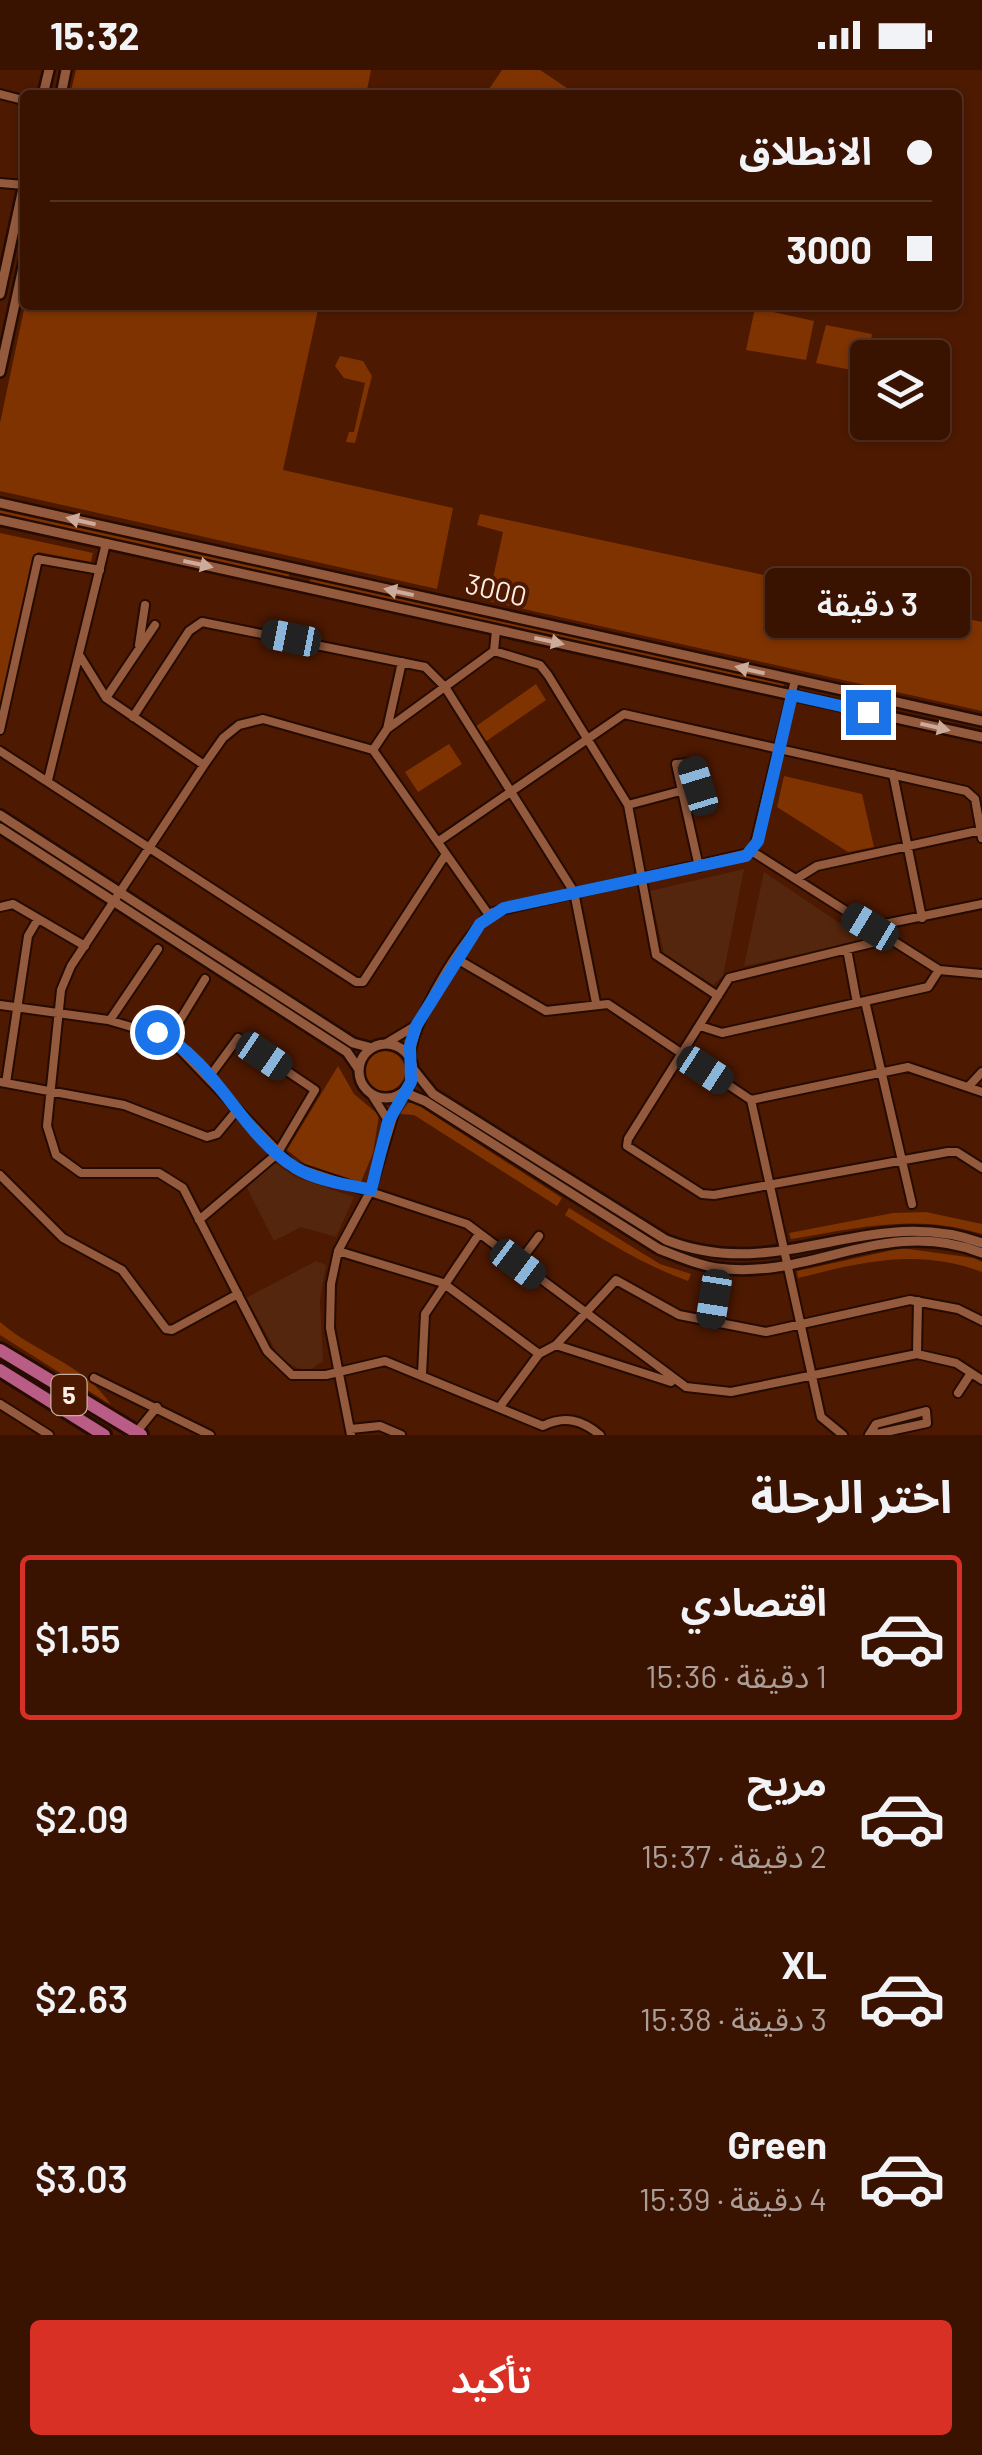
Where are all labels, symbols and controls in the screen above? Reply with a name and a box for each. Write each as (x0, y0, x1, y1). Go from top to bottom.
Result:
text: 15:32 (50, 12, 140, 58)
text: الانطلاق (739, 127, 872, 173)
text: 3000 (786, 226, 872, 272)
map controls (850, 340, 950, 440)
button: layers (850, 340, 950, 440)
one-way arrow (66, 513, 97, 528)
one-way arrow (183, 556, 214, 572)
street label: 3000 (462, 566, 530, 613)
callout: 3 دقيقة (766, 567, 970, 637)
one-way arrow (383, 584, 414, 599)
text: 3 دقيقة (817, 584, 918, 622)
car (259, 618, 323, 658)
one-way arrow (534, 634, 565, 650)
one-way arrow (734, 662, 765, 677)
route end (846, 690, 891, 735)
one-way arrow (920, 720, 951, 735)
car (675, 753, 721, 819)
car (837, 899, 903, 955)
route start (135, 1010, 180, 1055)
car (231, 1027, 297, 1085)
car (672, 1041, 738, 1099)
car (485, 1234, 551, 1294)
car (694, 1267, 734, 1331)
road number: 5 (52, 1375, 86, 1415)
text: اختر الرحلة (751, 1468, 952, 1522)
text: اقتصادي (681, 1578, 827, 1624)
icon: car (857, 1593, 947, 1683)
text: $1.55 (35, 1615, 121, 1661)
text: 1 دقيقة · 15:36 (646, 1656, 827, 1694)
text: مريح (747, 1758, 827, 1804)
icon: car (857, 1773, 947, 1863)
text: $2.09 (35, 1795, 128, 1841)
text: 2 دقيقة · 15:37 (641, 1836, 827, 1874)
text: XL (781, 1941, 827, 1987)
icon: car (857, 1953, 947, 2043)
text: $2.63 (35, 1975, 128, 2021)
text: 3 دقيقة · 15:38 (640, 1999, 827, 2037)
text: Green (727, 2121, 827, 2167)
icon: car (857, 2133, 947, 2223)
text: $3.03 (35, 2155, 128, 2201)
text: 4 دقيقة · 15:39 (639, 2179, 827, 2217)
button: تأكيد (30, 2320, 952, 2435)

